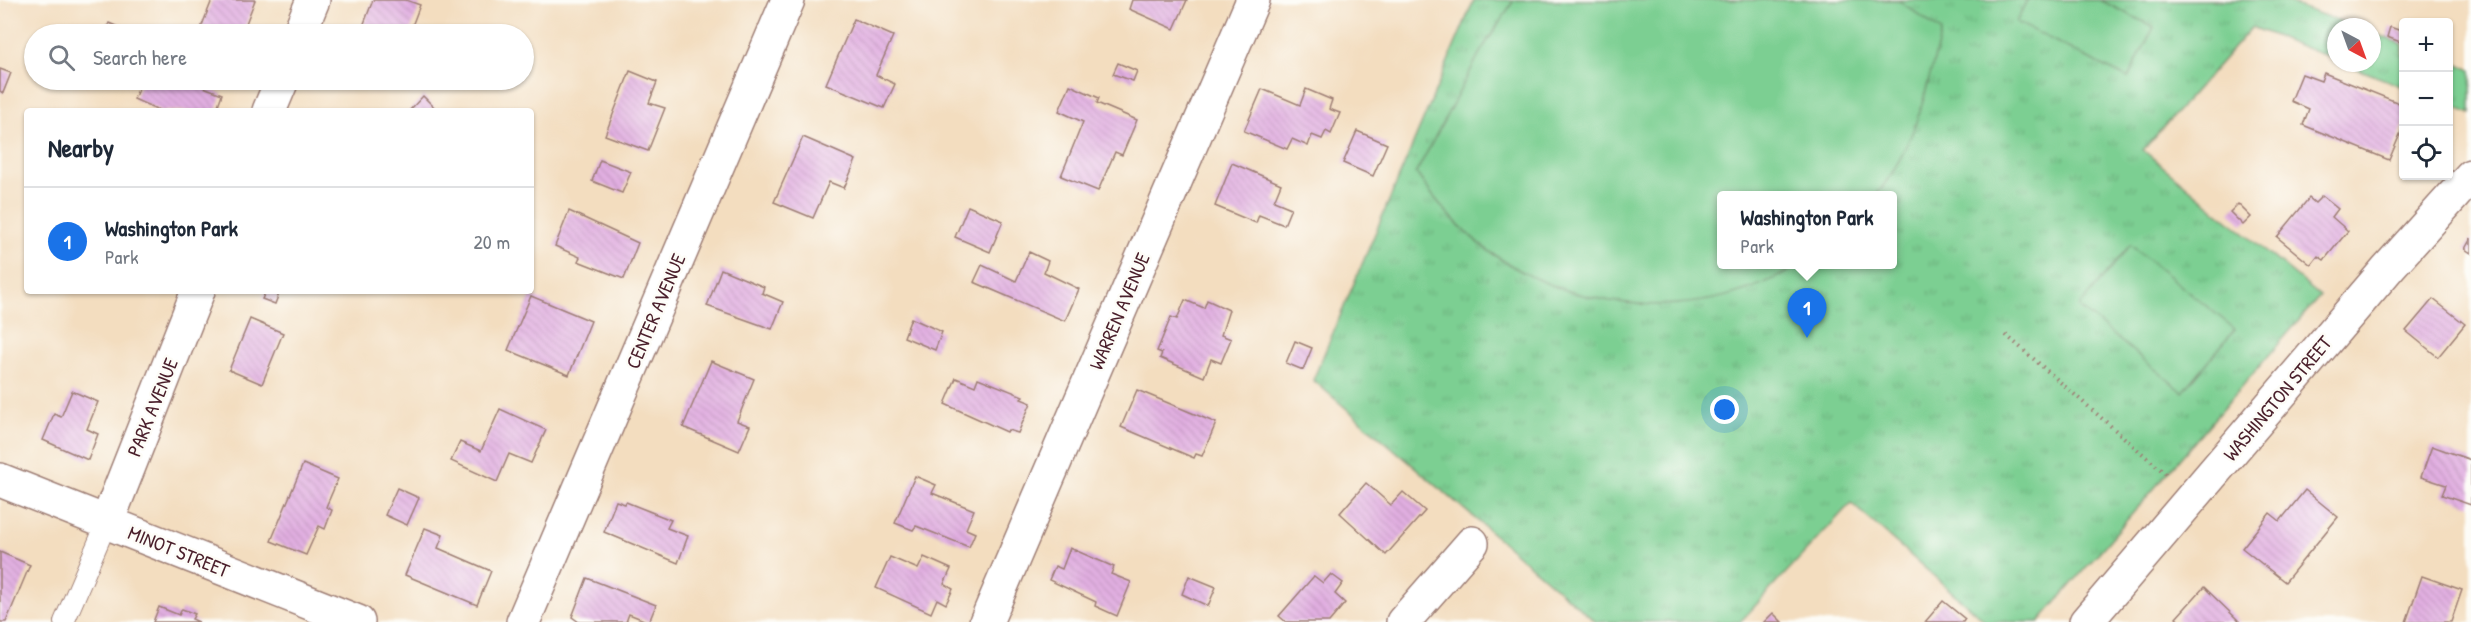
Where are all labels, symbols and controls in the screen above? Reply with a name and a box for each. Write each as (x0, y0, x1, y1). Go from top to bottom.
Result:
north arrow (2327, 18, 2381, 72)
map controls (2399, 18, 2453, 180)
button: + (2399, 18, 2453, 72)
search box (24, 24, 534, 90)
icon: search (45, 41, 78, 74)
text: Search here (93, 42, 187, 72)
button: − (2399, 72, 2453, 126)
button: locate (2399, 126, 2453, 180)
text: Nearby (48, 130, 114, 165)
popup (1717, 191, 1897, 269)
text: Washington Park (1741, 202, 1873, 232)
text: Washington Park (105, 213, 238, 243)
text: 1 (64, 228, 71, 255)
text: 20 m (473, 228, 510, 255)
text: Park (1741, 232, 1774, 259)
text: Park (105, 243, 138, 270)
street label: WARREN AVENUE (1082, 248, 1156, 374)
street label: CENTER AVENUE (619, 249, 691, 373)
pin: 1 (1788, 288, 1826, 338)
street label: WASHINGTON STREET (2217, 329, 2338, 466)
street label: PARK AVENUE (120, 354, 184, 460)
your location (1710, 395, 1739, 424)
street label: MINOT STREET (124, 518, 234, 584)

